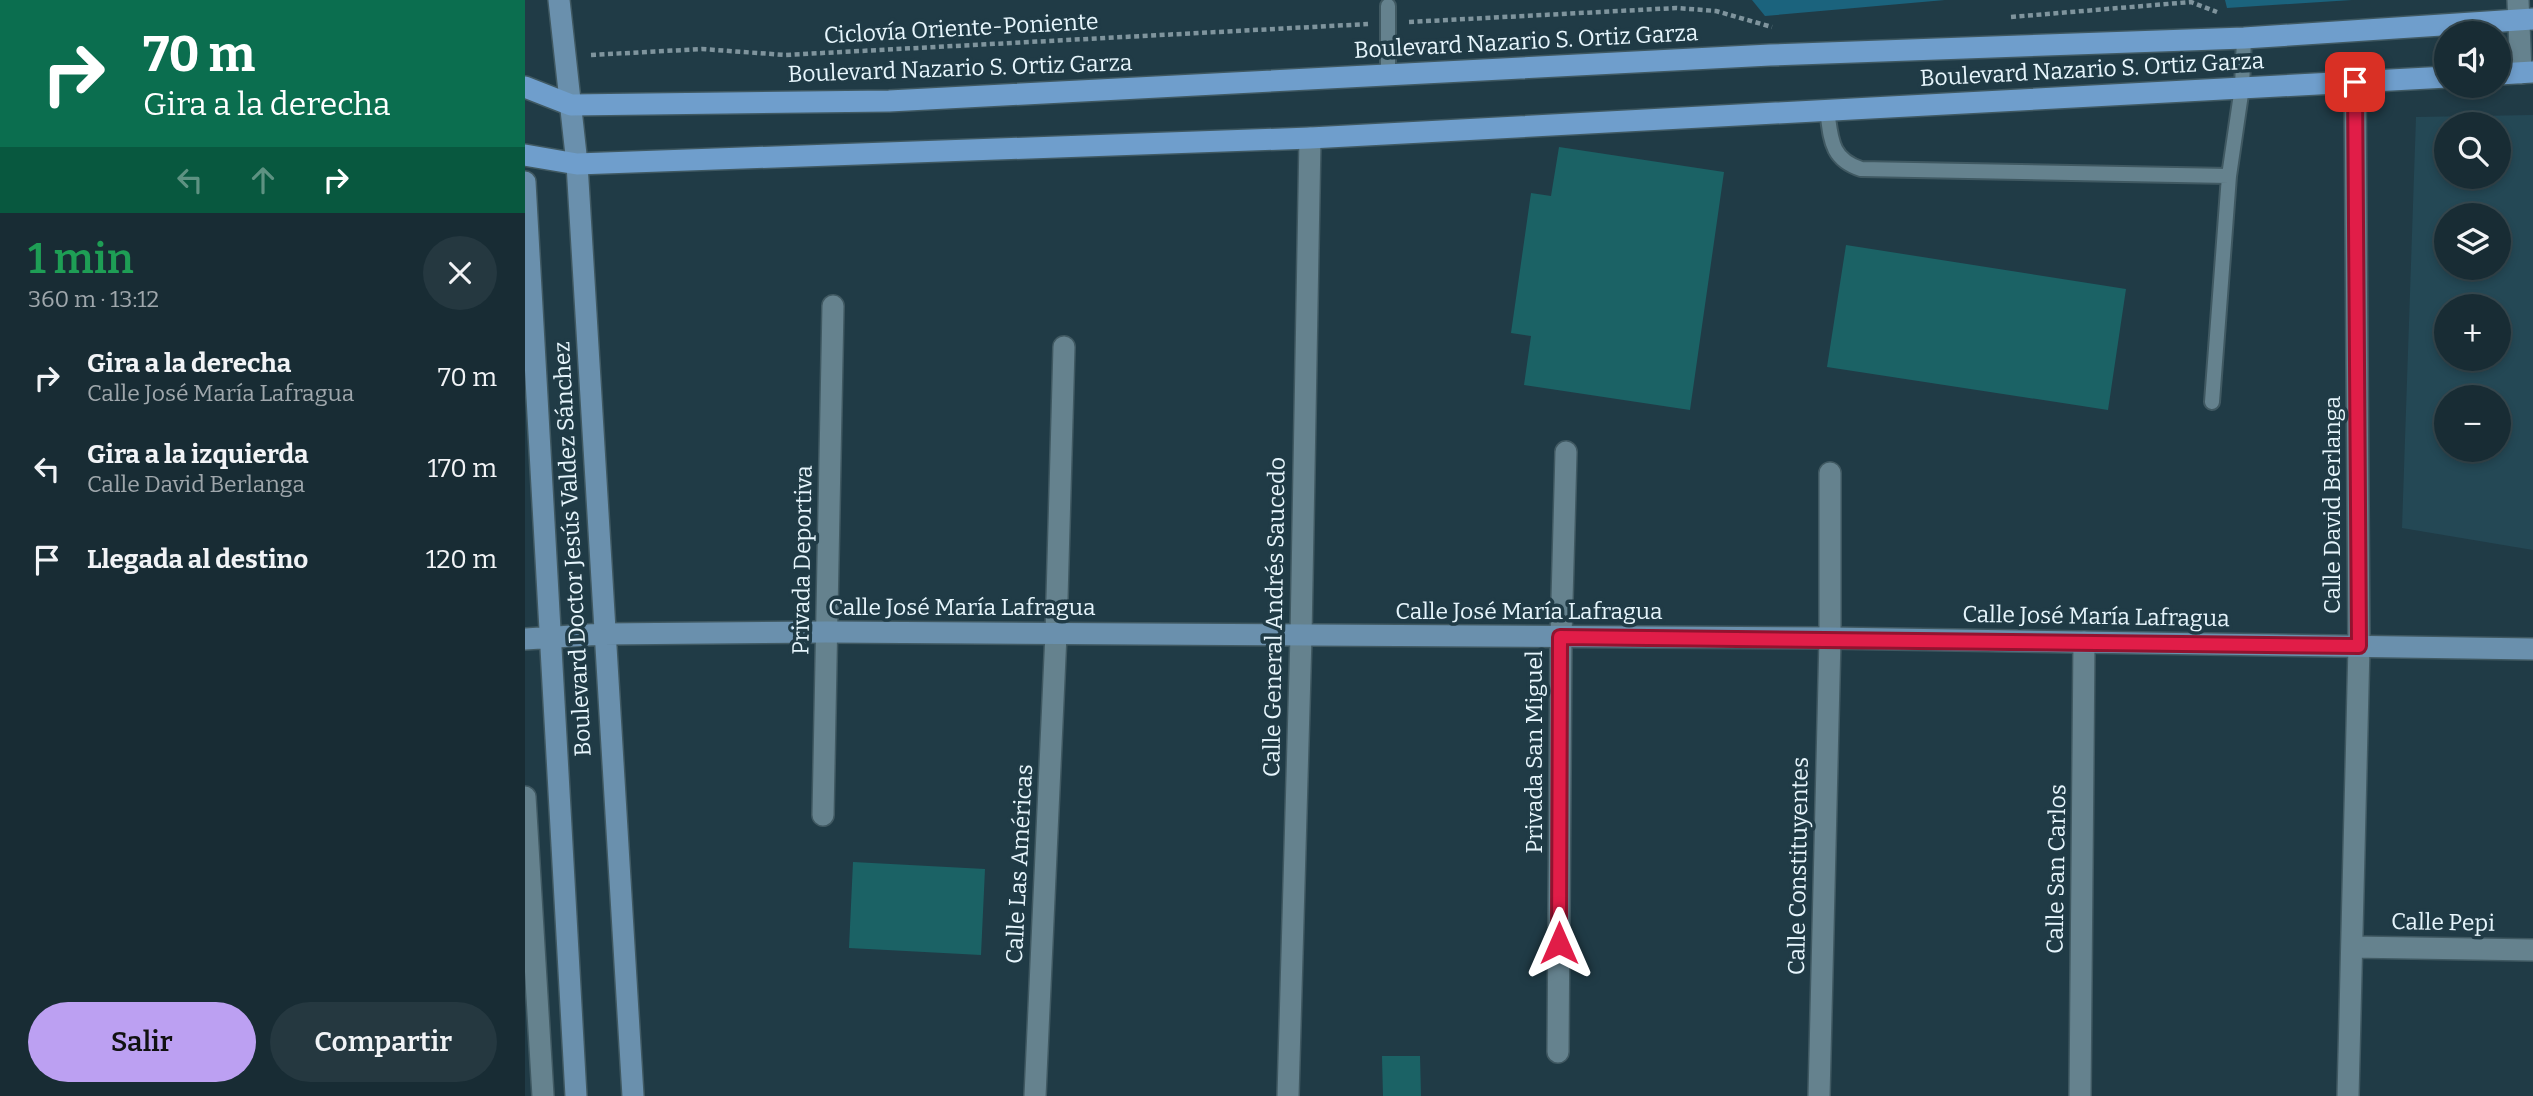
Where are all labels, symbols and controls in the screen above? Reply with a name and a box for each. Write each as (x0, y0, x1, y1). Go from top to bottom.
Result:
street label: Ciclovía Oriente-Poniente (823, 7, 1099, 49)
street label: Boulevard Nazario S. Ortiz Garza (1353, 18, 1699, 64)
map controls (2434, 21, 2511, 462)
button: sound (2434, 21, 2511, 98)
text: 70 m (143, 25, 255, 84)
icon: right (28, 28, 119, 119)
street label: Boulevard Nazario S. Ortiz Garza (1919, 46, 2265, 92)
street label: Boulevard Nazario S. Ortiz Garza (787, 48, 1133, 88)
pin (2325, 52, 2385, 112)
icon: arrive (2336, 63, 2374, 101)
text: Gira a la derecha (143, 85, 390, 123)
button: search (2434, 112, 2511, 189)
icon: left (171, 161, 209, 199)
icon: ahead (244, 161, 282, 199)
icon: right (317, 161, 355, 199)
button: layers (2434, 203, 2511, 280)
text: 1 min (28, 234, 134, 284)
button: close (423, 236, 497, 310)
text: 360 m · 13:12 (28, 285, 159, 313)
button: + (2434, 294, 2511, 371)
street label: Boulevard Doctor Jesús Valdez Sánchez (547, 341, 597, 757)
text: Gira a la derecha (87, 348, 291, 379)
icon: right (28, 359, 66, 397)
text: 70 m (438, 362, 497, 393)
text: Calle José María Lafragua (87, 379, 354, 407)
button: − (2434, 385, 2511, 462)
street label: Calle David Berlanga (2318, 396, 2346, 614)
text: Gira a la izquierda (87, 439, 309, 470)
icon: left (28, 450, 66, 488)
text: 170 m (427, 453, 497, 484)
street label: Calle General Andrés Saucedo (1257, 457, 1291, 777)
street label: Privada Deportiva (786, 465, 818, 655)
text: Calle David Berlanga (87, 470, 305, 498)
icon: arrive (28, 541, 66, 579)
text: Llegada al destino (87, 544, 308, 575)
text: 120 m (426, 544, 497, 575)
street label: Calle José María Lafragua (828, 593, 1096, 621)
street label: Calle José María Lafragua (1395, 597, 1663, 625)
street label: Calle José María Lafragua (1962, 600, 2230, 632)
street label: Privada San Miguel (1520, 650, 1548, 854)
street label: Calle Constituyentes (1782, 757, 1814, 975)
street label: Calle Las Américas (1000, 763, 1038, 965)
street label: Calle San Carlos (2041, 784, 2071, 954)
position arrow (1522, 906, 1596, 980)
street label: Calle Pepi (2391, 907, 2495, 937)
button: Salir (28, 1002, 256, 1082)
button: Compartir (270, 1002, 497, 1082)

